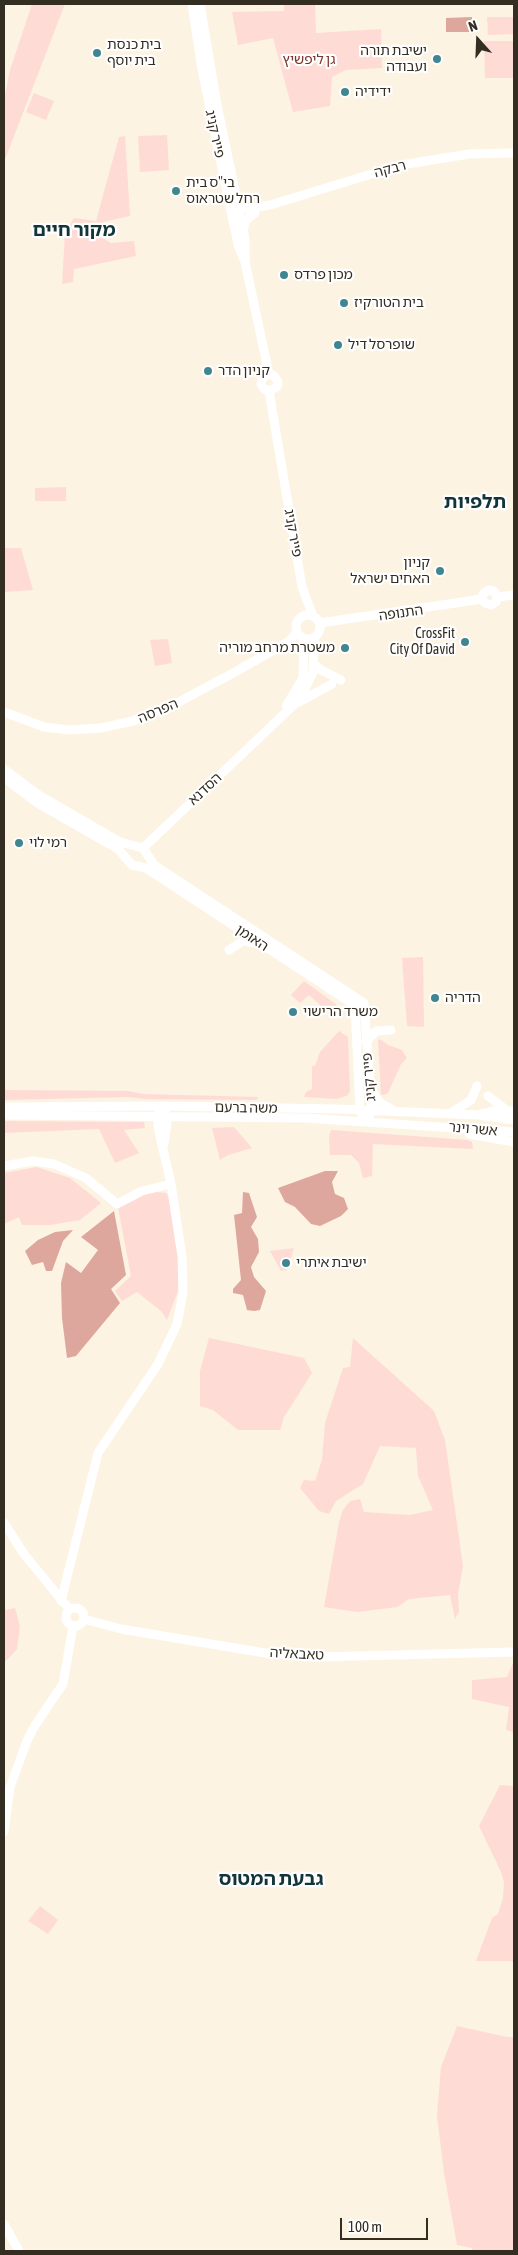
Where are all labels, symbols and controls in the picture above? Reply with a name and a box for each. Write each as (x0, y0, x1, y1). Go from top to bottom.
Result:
north arrow (453, 15, 503, 65)
text: N (466, 17, 479, 35)
place label: בית כנסת בית יוסף (107, 37, 161, 70)
place label: ישיבת תורה ועבודה (360, 43, 427, 75)
marker: בית כנסת בית יוסף (91, 47, 103, 59)
park label: גן ליפשיץ (283, 52, 335, 68)
marker: ישיבת תורה ועבודה (431, 53, 443, 65)
place label: ידידיה (355, 84, 391, 100)
marker: ידידיה (339, 86, 351, 98)
street label: פייר קניג (202, 108, 228, 160)
street label: רבקה (372, 157, 408, 181)
place label: בי"ס בית רחל שטראוס (186, 175, 260, 208)
marker: בי"ס בית רחל שטראוס (170, 185, 182, 197)
district label: מקור חיים (32, 219, 116, 241)
place label: מכון פרדס (294, 267, 353, 283)
marker: מכון פרדס (278, 269, 290, 281)
place label: בית הטורקיז (354, 295, 424, 311)
marker: בית הטורקיז (338, 297, 350, 309)
place label: שופרסל דיל (348, 337, 415, 353)
marker: שופרסל דיל (332, 339, 344, 351)
place label: קניון הדר (218, 363, 270, 379)
marker: קניון הדר (202, 365, 214, 377)
district label: תלפיות (444, 491, 506, 513)
street label: פייר קניג (280, 507, 306, 559)
place label: קניון האחים ישראל (350, 555, 430, 588)
marker: קניון האחים ישראל (434, 565, 446, 577)
street label: התנופה (378, 602, 424, 624)
place label: CrossFit City Of David (390, 626, 455, 658)
marker: CrossFit City Of David (459, 636, 471, 648)
place label: משטרת מרחב מוריה (219, 640, 335, 656)
marker: משטרת מרחב מוריה (339, 642, 351, 654)
street label: הפרסה (135, 695, 181, 727)
street label: הסדנא (185, 769, 225, 809)
place label: רמי לוי (29, 835, 67, 851)
marker: רמי לוי (13, 837, 25, 849)
street label: האומן (232, 921, 272, 955)
place label: הדריה (445, 990, 481, 1006)
marker: הדריה (429, 992, 441, 1004)
place label: משרד הרישוי (303, 1004, 378, 1020)
marker: משרד הרישוי (287, 1006, 299, 1018)
street label: פייר קניג (359, 1052, 379, 1102)
street label: משה ברעם (214, 1099, 278, 1117)
street label: אשר וינר (448, 1119, 498, 1139)
place label: ישיבת איתרי (296, 1255, 367, 1271)
marker: ישיבת איתרי (280, 1257, 292, 1269)
street label: טאבאליה (269, 1644, 325, 1664)
district label: גבעת המטוס (219, 1868, 323, 1890)
scale bar (343, 2208, 430, 2240)
text: 100 m (348, 2218, 382, 2235)

